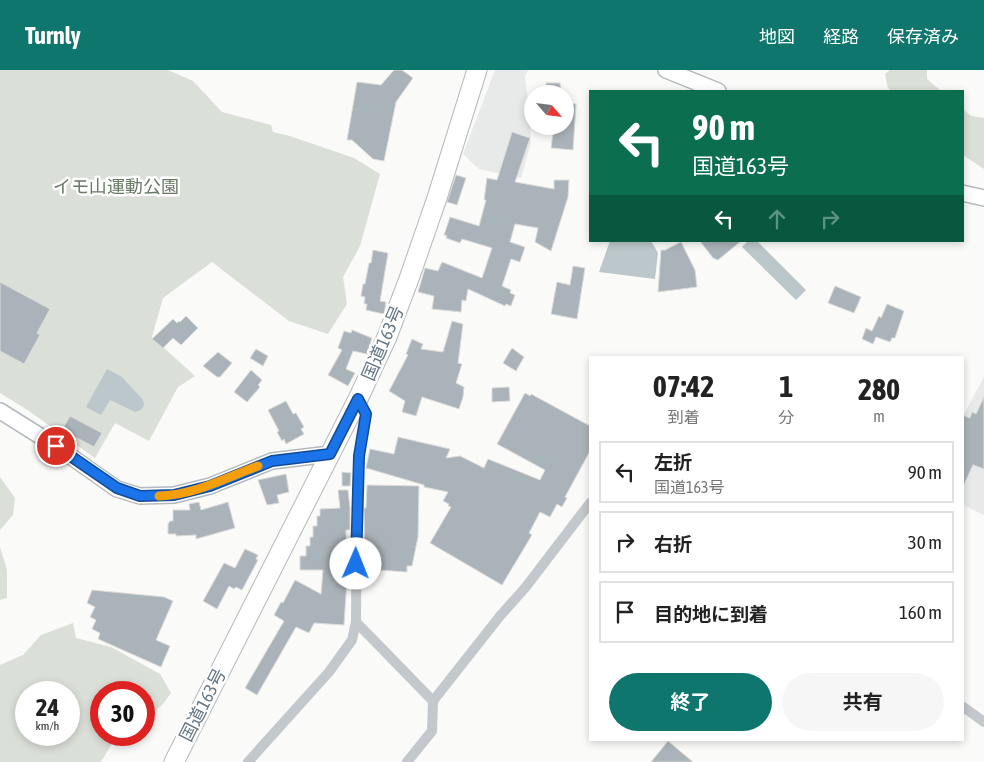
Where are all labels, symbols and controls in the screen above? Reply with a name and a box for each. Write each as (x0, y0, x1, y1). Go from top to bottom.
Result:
text: Turnly (25, 22, 81, 49)
text: 地図 (759, 26, 795, 47)
text: 経路 (823, 26, 859, 47)
text: 保存済み (887, 26, 959, 47)
north arrow (524, 85, 574, 135)
map controls (524, 85, 574, 135)
text: 90 m (692, 107, 755, 147)
icon: left (609, 110, 674, 175)
text: 国道163号 (692, 153, 789, 179)
park label: イモ山運動公園 (53, 176, 179, 197)
icon: left (710, 205, 738, 233)
icon: ahead (763, 205, 791, 233)
icon: right (816, 205, 844, 233)
street label: 国道163号 (357, 302, 408, 383)
text: 07:42 (653, 369, 714, 403)
text: 1 (779, 369, 793, 403)
text: 280 (858, 372, 900, 406)
text: m (873, 407, 885, 425)
text: 到着 (668, 408, 700, 426)
text: 分 (778, 408, 794, 426)
pin (35, 425, 77, 467)
icon: arrive (42, 432, 70, 460)
text: 左折 (654, 451, 692, 473)
icon: left (611, 458, 639, 486)
text: 90 m (908, 461, 942, 483)
text: 国道163号 (654, 478, 725, 496)
icon: right (611, 528, 639, 556)
text: 30 m (908, 531, 942, 553)
text: 右折 (654, 533, 692, 555)
position arrow (329, 537, 381, 589)
icon: arrive (611, 598, 639, 626)
text: 160 m (899, 601, 942, 623)
text: 目的地に到着 (654, 603, 768, 625)
street label: 国道163号 (175, 665, 230, 745)
button: 終了 (609, 673, 772, 731)
button: 共有 (782, 673, 944, 731)
speed limit sign: 30 (90, 681, 155, 746)
text: 24 (36, 693, 59, 721)
text: km/h (36, 719, 59, 733)

